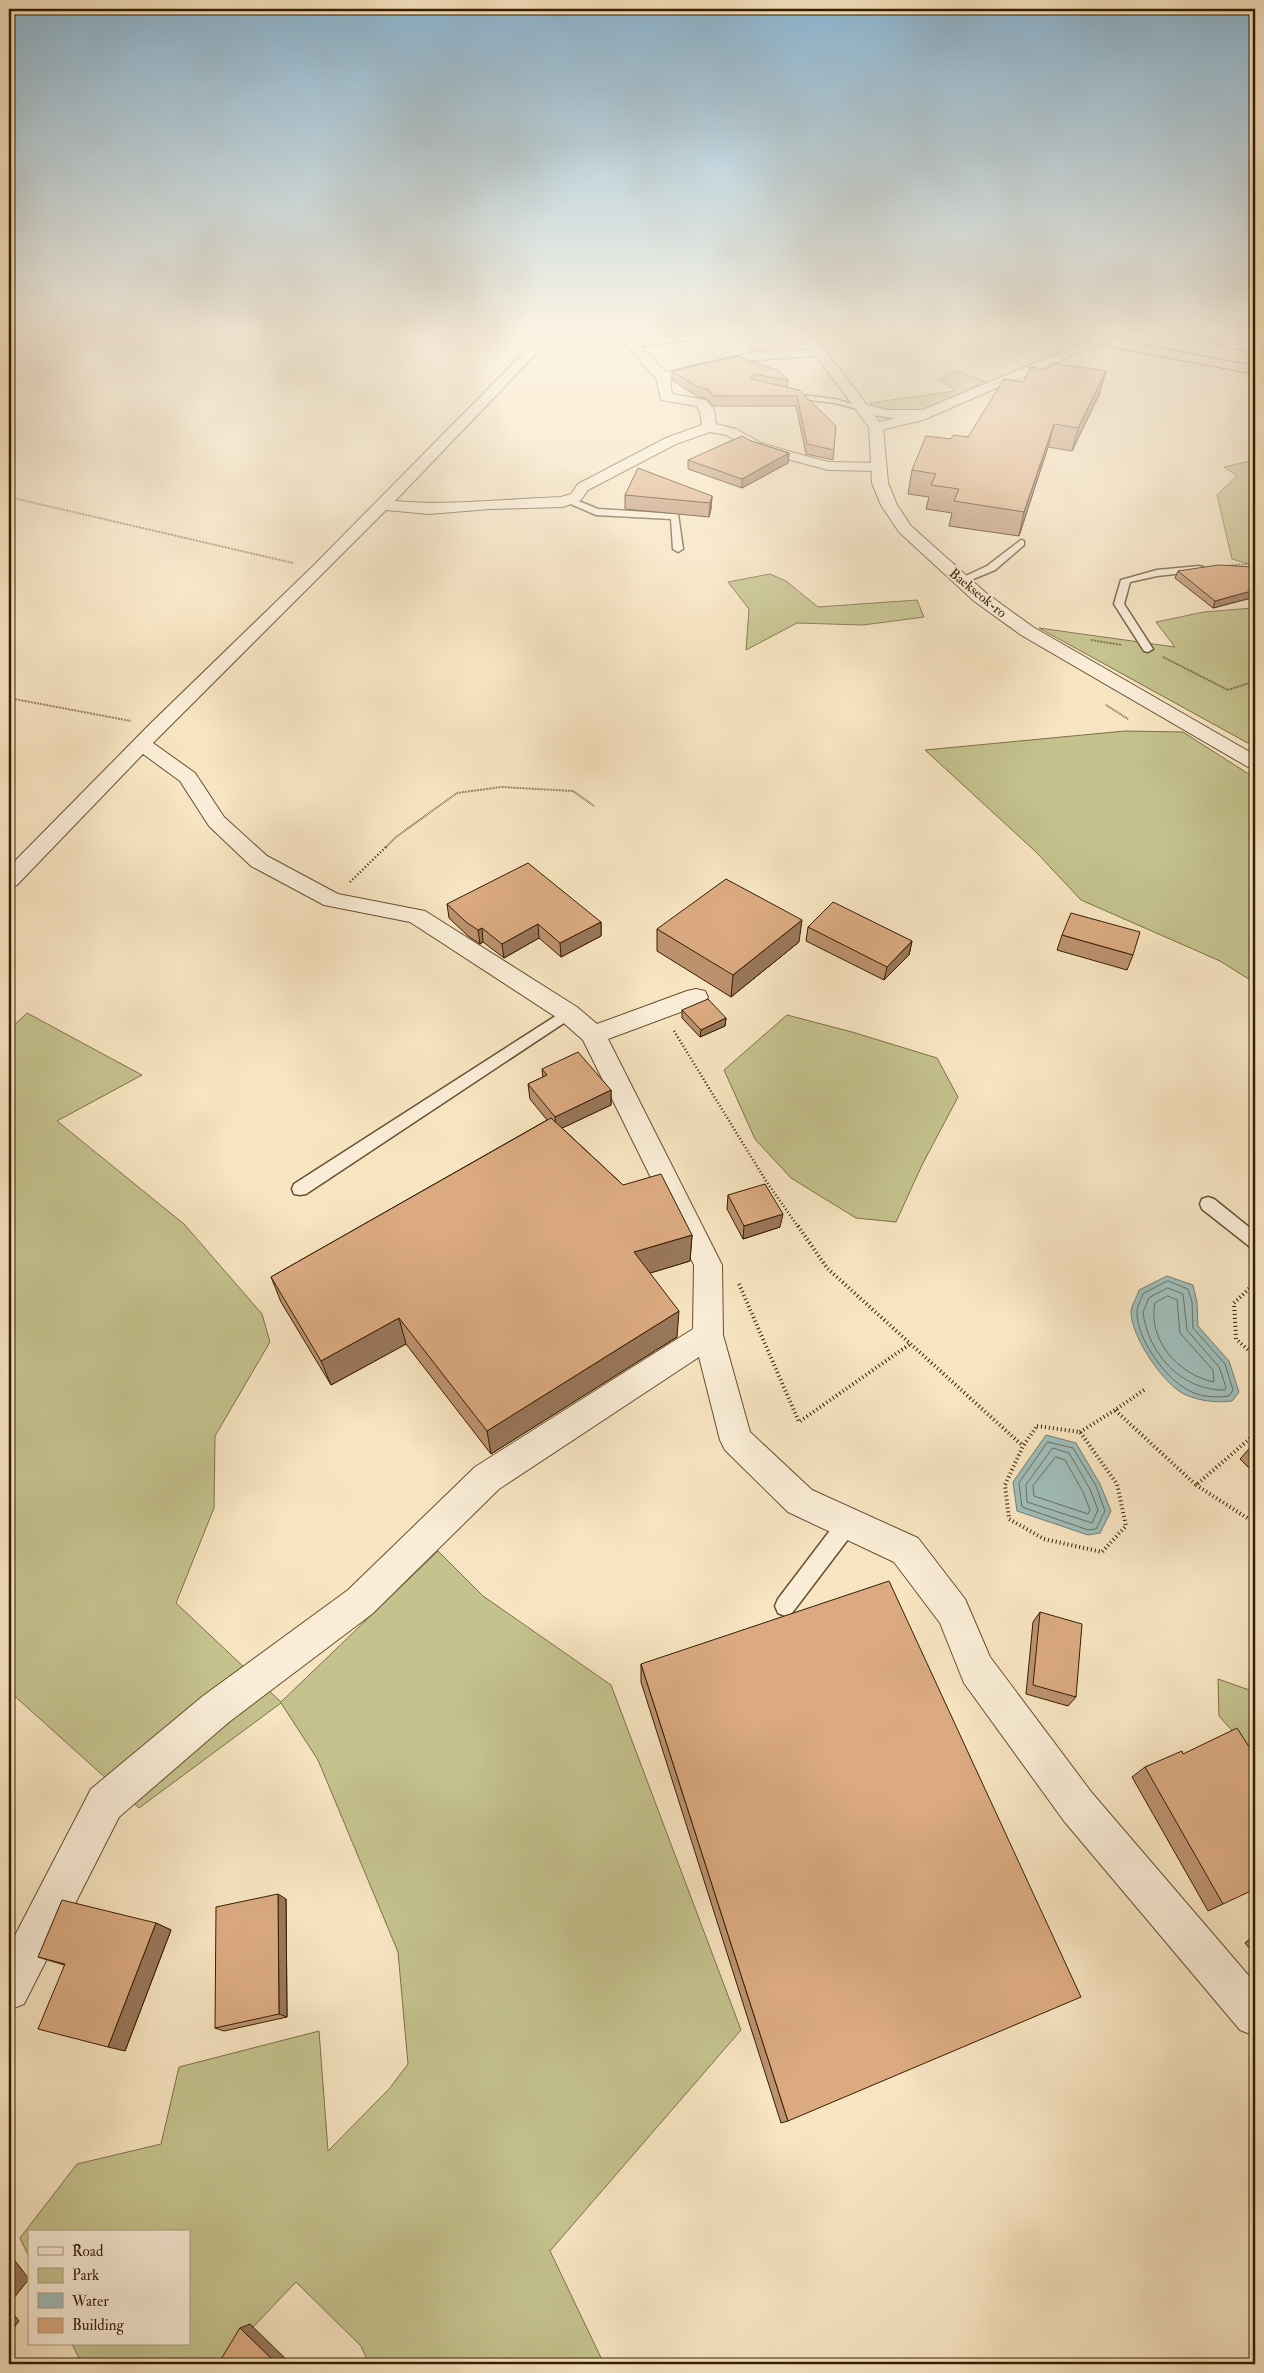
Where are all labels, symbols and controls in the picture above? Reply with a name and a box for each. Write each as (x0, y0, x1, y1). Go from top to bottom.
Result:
street label: Baekseok-ro (946, 565, 1010, 622)
legend (28, 2230, 190, 2346)
text: Road (72, 2242, 104, 2261)
text: Park (72, 2266, 99, 2285)
text: Water (71, 2292, 109, 2311)
text: Building (72, 2316, 124, 2335)

